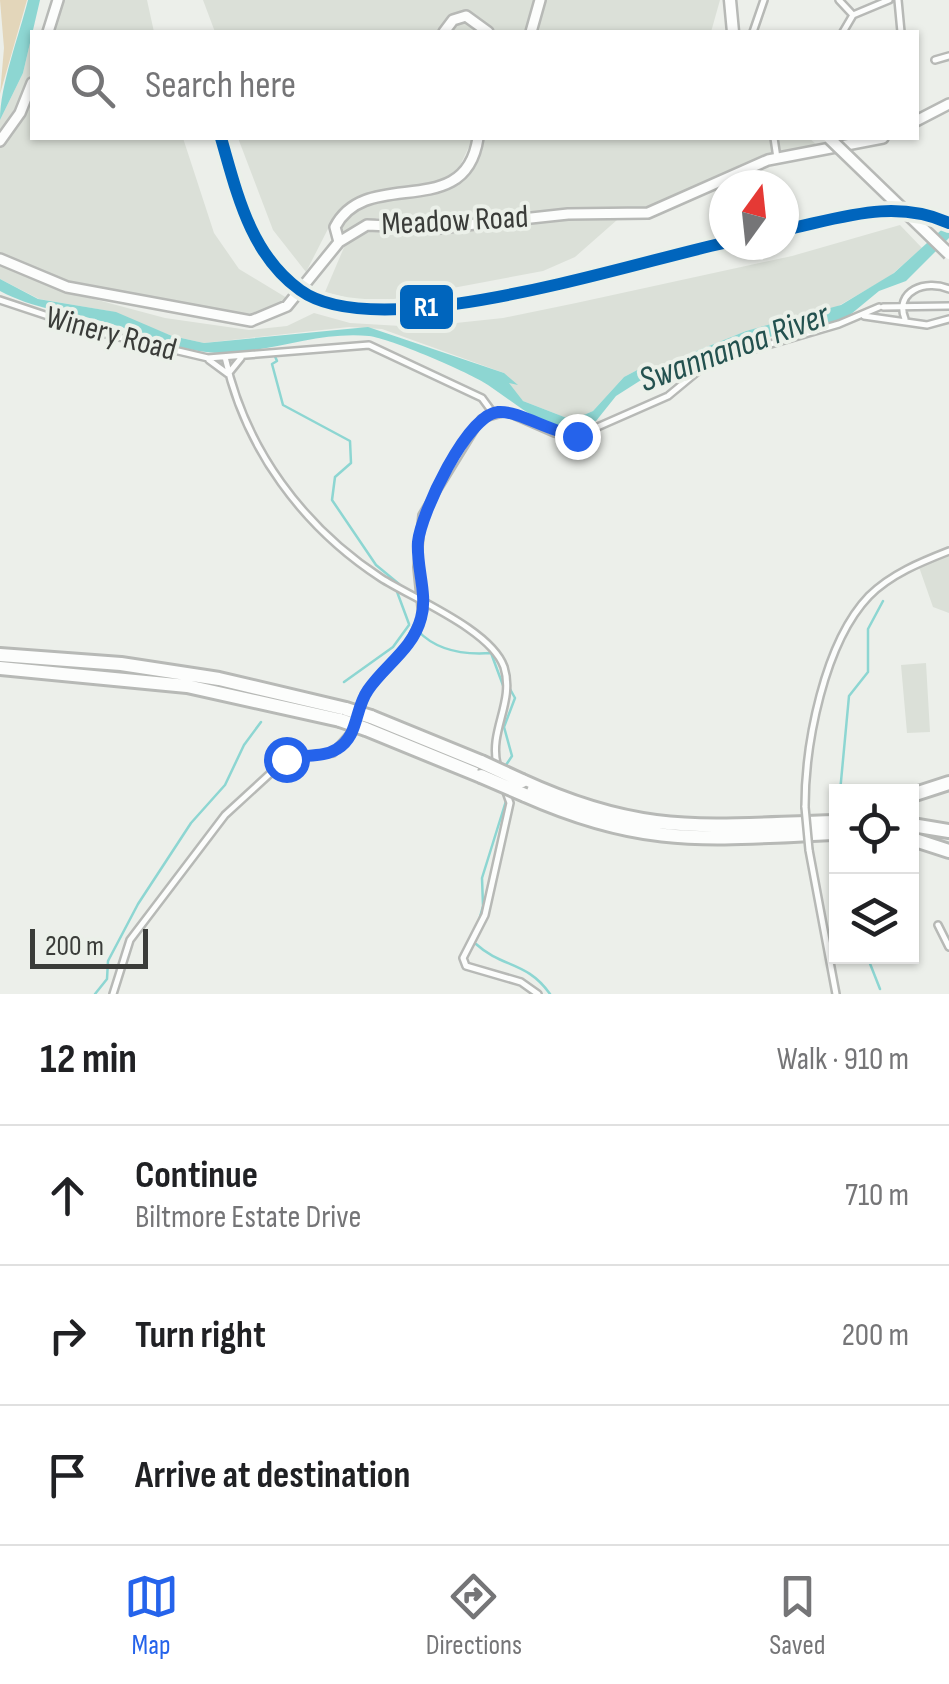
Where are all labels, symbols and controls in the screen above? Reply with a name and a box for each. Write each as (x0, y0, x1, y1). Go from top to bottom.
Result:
search box (30, 30, 919, 140)
icon: search (65, 58, 120, 113)
text: Search here (145, 63, 296, 108)
north arrow (709, 170, 799, 260)
street label: Meadow Road (381, 198, 529, 244)
line badge: R1 (398, 283, 455, 331)
text: R1 (414, 291, 438, 324)
water label: Swannanoa River (633, 293, 836, 402)
street label: Winery Road (41, 298, 181, 370)
route end (555, 414, 601, 460)
route start (264, 737, 310, 783)
map controls (829, 784, 919, 964)
button: locate (829, 784, 919, 874)
button: layers (829, 874, 919, 964)
scale bar (30, 924, 148, 968)
text: 200 m (45, 930, 104, 963)
text: 12 min (40, 1034, 137, 1085)
text: Walk · 910 m (777, 1040, 909, 1079)
text: Continue (135, 1153, 258, 1198)
icon: ahead (40, 1168, 95, 1223)
text: 710 m (845, 1176, 909, 1215)
text: Biltmore Estate Drive (135, 1198, 361, 1237)
icon: right (40, 1308, 95, 1363)
text: Turn right (135, 1313, 266, 1358)
text: 200 m (842, 1316, 909, 1355)
icon: arrive (40, 1448, 95, 1503)
text: Arrive at destination (135, 1453, 410, 1498)
tab: Map (124, 1569, 179, 1662)
tab: Directions (426, 1569, 522, 1662)
tab: Saved (769, 1569, 825, 1662)

